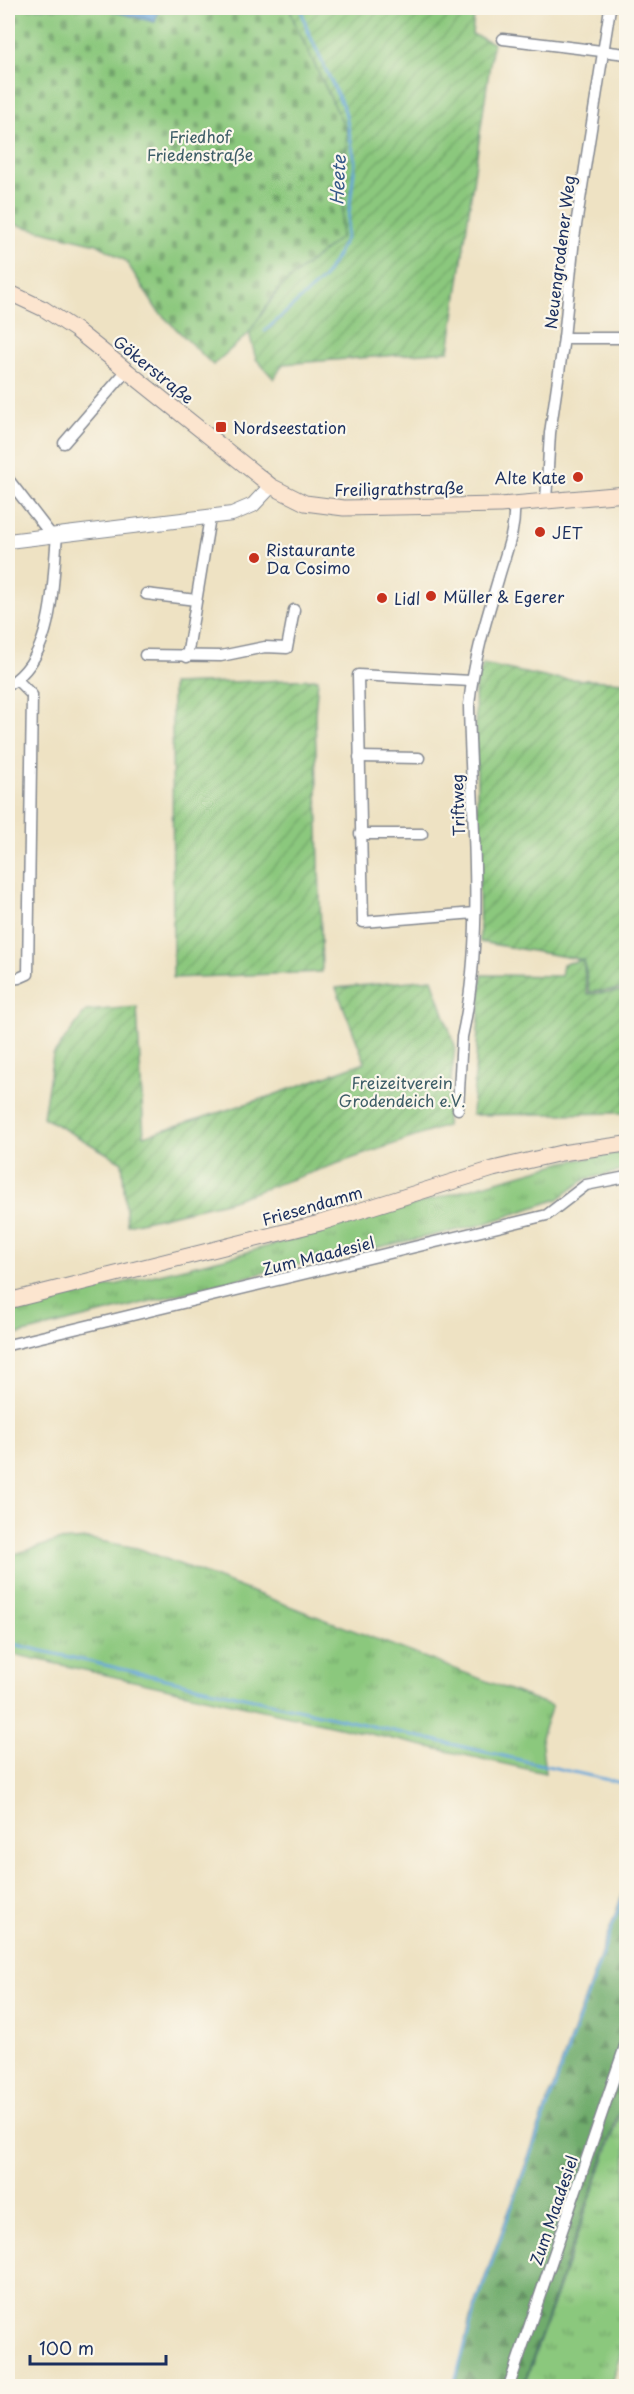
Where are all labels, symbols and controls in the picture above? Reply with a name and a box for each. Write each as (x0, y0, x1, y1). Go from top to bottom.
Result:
park label: Friedhof Friedenstraße (147, 124, 253, 166)
water label: Heete (322, 153, 352, 206)
street label: Neuengrodener Weg (538, 174, 580, 330)
street label: Gökerstraße (109, 329, 199, 409)
place label: Nordseestation (233, 415, 346, 439)
marker: Nordseestation (214, 420, 228, 434)
place label: Alte Kate (495, 465, 566, 489)
marker: Alte Kate (571, 470, 585, 484)
street label: Freiligrathstraße (334, 475, 464, 501)
place label: JET (552, 520, 583, 544)
marker: JET (533, 525, 547, 539)
place label: Ristaurante Da Cosimo (266, 537, 356, 579)
marker: Ristaurante Da Cosimo (247, 551, 261, 565)
place label: Müller & Egerer (443, 584, 565, 608)
place label: Lidl (394, 586, 420, 610)
marker: Müller & Egerer (424, 589, 438, 603)
marker: Lidl (375, 591, 389, 605)
street label: Triftweg (444, 773, 470, 837)
park label: Freizeitverein Grodendeich e.V. (339, 1070, 465, 1112)
street label: Friesendamm (259, 1179, 365, 1231)
street label: Zum Maadesiel (259, 1229, 377, 1281)
street label: Zum Maadesiel (523, 2152, 583, 2268)
scale bar (30, 2328, 166, 2366)
text: 100 m (39, 2334, 94, 2361)

